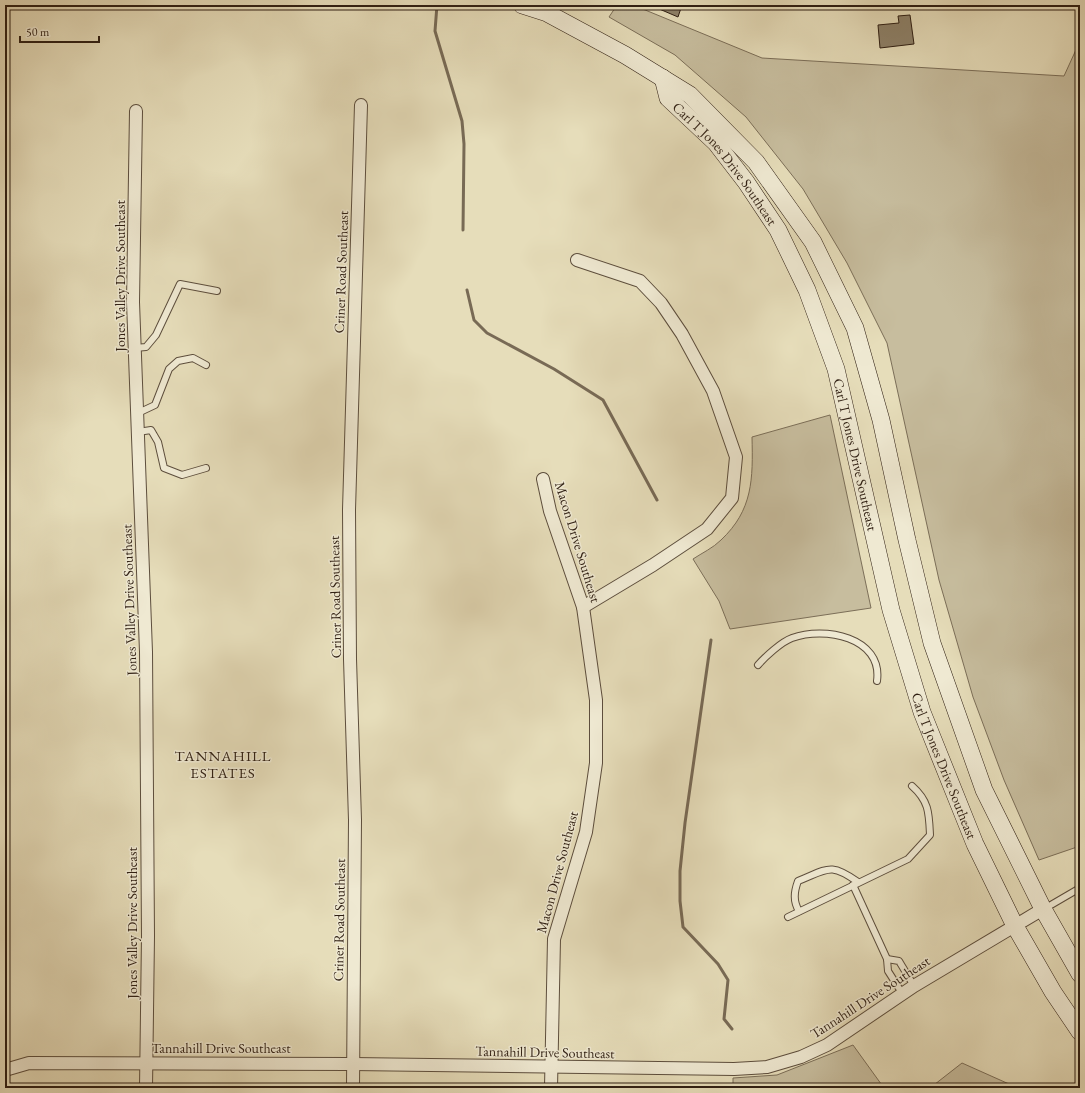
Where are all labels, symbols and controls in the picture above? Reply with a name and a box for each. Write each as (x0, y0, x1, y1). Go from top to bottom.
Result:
scale bar (20, 18, 99, 44)
text: 50 m (26, 24, 50, 40)
street label: Carl T Jones Drive Southeast (669, 98, 782, 229)
street label: Jones Valley Drive Southeast (111, 200, 129, 353)
street label: Criner Road Southeast (330, 210, 352, 334)
street label: Carl T Jones Drive Southeast (829, 377, 882, 533)
street label: Macon Drive Southeast (551, 479, 605, 605)
street label: Jones Valley Drive Southeast (117, 523, 141, 677)
street label: Criner Road Southeast (325, 535, 345, 659)
street label: Carl T Jones Drive Southeast (908, 690, 981, 842)
district label: TANNAHILL ESTATES (174, 746, 272, 782)
street label: Macon Drive Southeast (532, 808, 582, 935)
street label: Jones Valley Drive Southeast (123, 847, 141, 1000)
street label: Criner Road Southeast (329, 858, 349, 982)
street label: Tannahill Drive Southeast (807, 951, 934, 1042)
street label: Tannahill Drive Southeast (151, 1039, 291, 1057)
street label: Tannahill Drive Southeast (475, 1042, 615, 1062)

